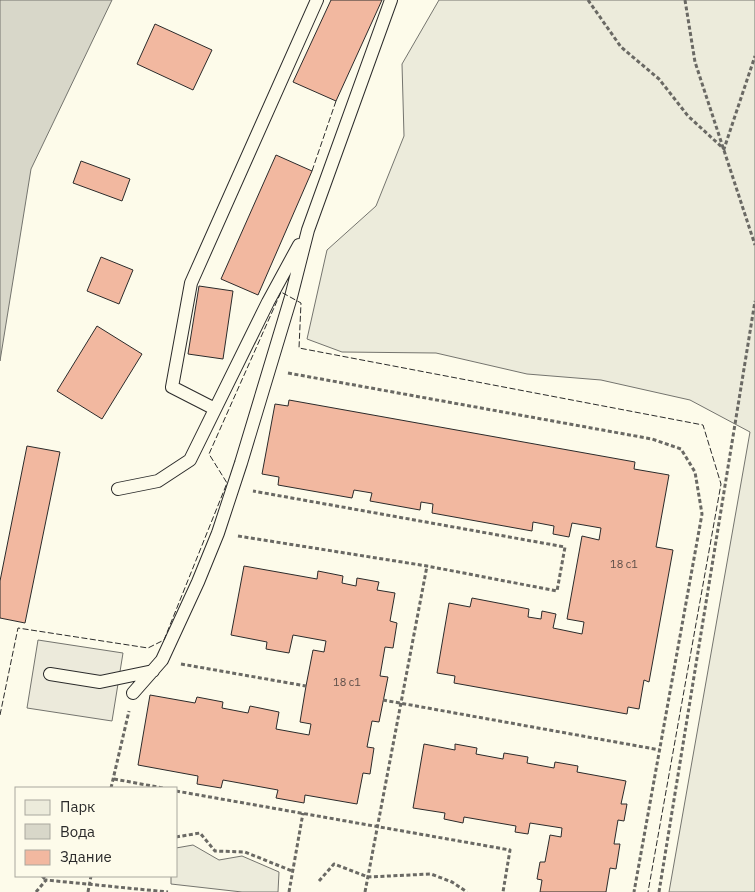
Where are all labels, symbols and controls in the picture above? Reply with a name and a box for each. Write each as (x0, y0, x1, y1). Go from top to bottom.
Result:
house number: 18 с1 (610, 557, 638, 571)
house number: 18 с1 (333, 675, 361, 689)
legend (15, 787, 178, 877)
text: Парк (60, 797, 95, 816)
text: Вода (60, 822, 95, 841)
text: Здание (60, 847, 112, 866)

